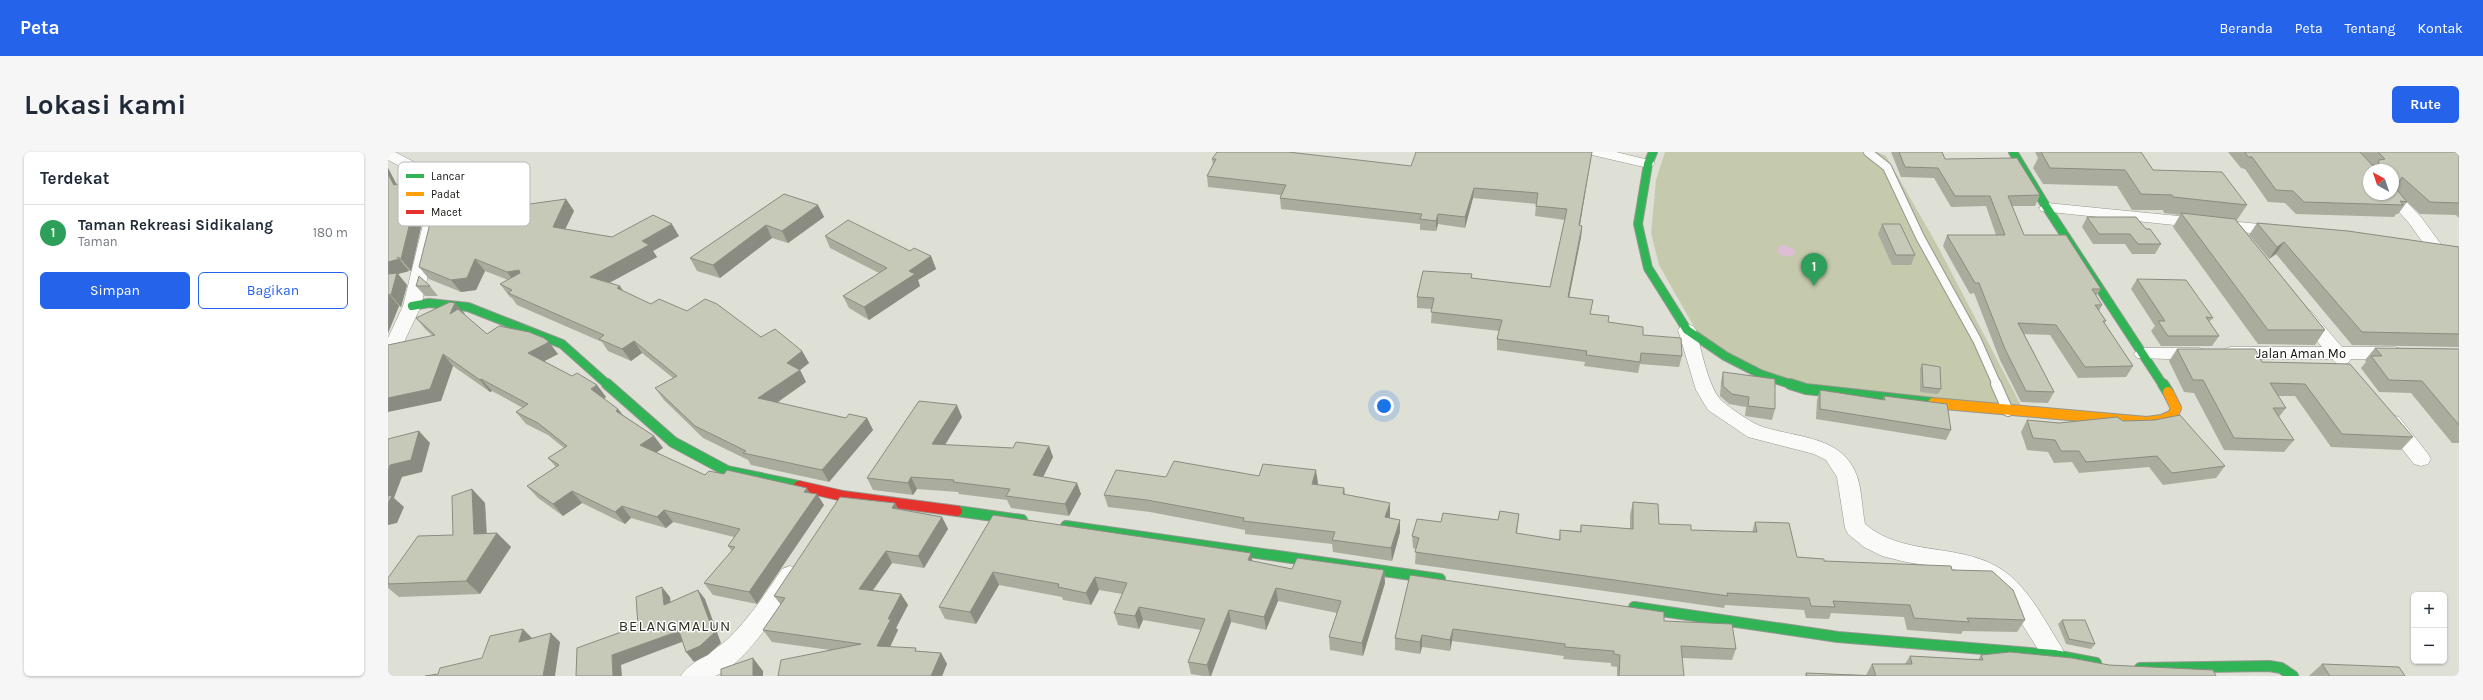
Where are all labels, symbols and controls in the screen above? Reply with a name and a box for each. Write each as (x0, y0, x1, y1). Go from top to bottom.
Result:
text: Peta (20, 17, 60, 39)
text: Beranda (2220, 20, 2273, 37)
text: Peta (2295, 20, 2323, 37)
text: Tentang (2345, 20, 2396, 37)
text: Kontak (2418, 20, 2463, 37)
button: Rute (2392, 86, 2459, 123)
text: Lokasi kami (24, 88, 186, 121)
legend (398, 162, 530, 226)
north arrow (2363, 164, 2399, 200)
text: Terdekat (40, 168, 109, 188)
text: Lancar (431, 170, 465, 183)
text: Padat (431, 188, 460, 201)
text: Macet (431, 206, 462, 219)
text: Taman Rekreasi Sidikalang (78, 216, 273, 234)
text: 1 (51, 225, 55, 240)
text: 180 m (313, 225, 348, 240)
text: Taman (78, 234, 118, 249)
pin: 1 (1801, 253, 1827, 286)
button: Simpan (40, 272, 190, 309)
button: Bagikan (198, 272, 348, 309)
street label: Jalan Aman Mo (2256, 346, 2346, 361)
your location (1374, 396, 1394, 416)
map controls (2411, 592, 2447, 664)
button: + (2411, 592, 2447, 628)
district label: BELANGMALUN (619, 617, 731, 635)
button: − (2411, 628, 2447, 664)

